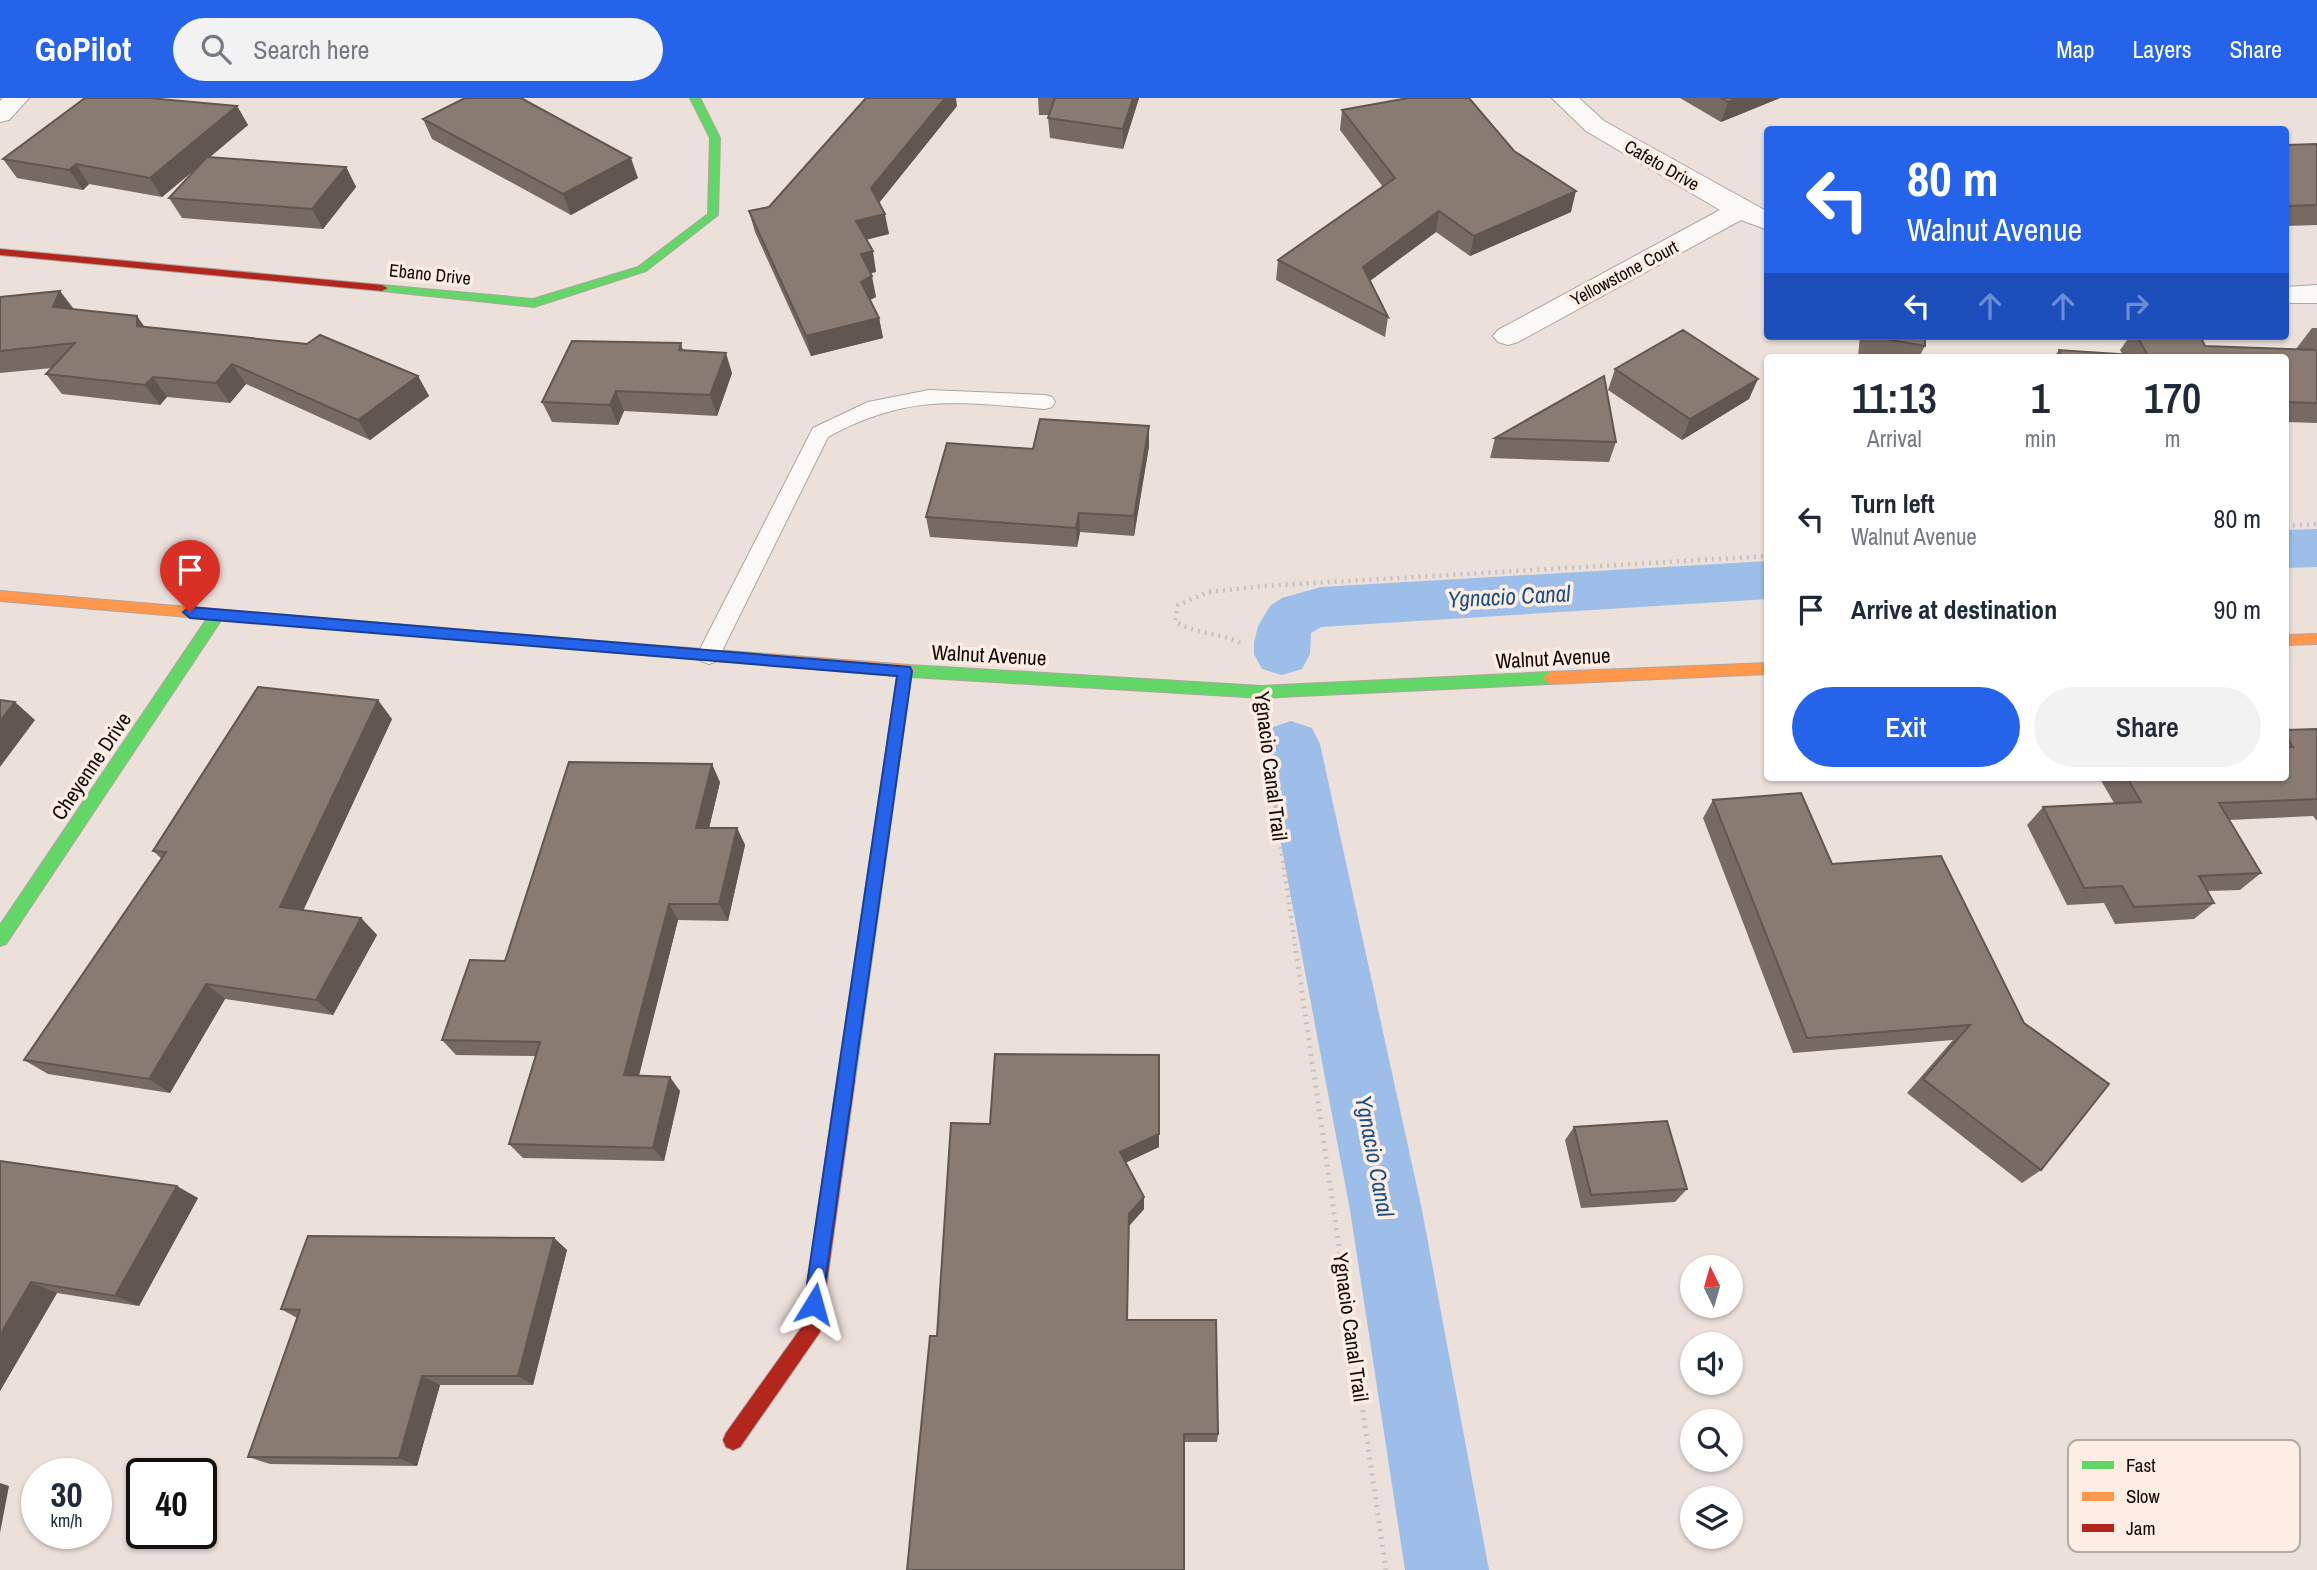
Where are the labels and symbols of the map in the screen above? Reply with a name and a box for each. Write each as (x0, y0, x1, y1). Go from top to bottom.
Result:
street label: Cafeto Drive (1620, 133, 1704, 197)
street label: Yellowstone Court (1566, 234, 1682, 312)
street label: Ebano Drive (388, 257, 472, 291)
pin (160, 540, 220, 612)
water label: Ygnacio Canal (1447, 577, 1572, 615)
street label: Walnut Avenue (931, 638, 1047, 672)
street label: Walnut Avenue (1495, 641, 1611, 675)
street label: Ygnacio Canal Trail (1247, 690, 1295, 842)
street label: Cheyenne Drive (44, 706, 138, 826)
water label: Ygnacio Canal (1348, 1093, 1402, 1220)
street label: Ygnacio Canal Trail (1326, 1250, 1376, 1404)
north arrow (1680, 1255, 1743, 1318)
position arrow (777, 1267, 851, 1341)
legend (2068, 1440, 2300, 1552)
text: Fast (2126, 1452, 2156, 1478)
speed limit sign: 40 (126, 1458, 217, 1549)
text: Slow (2126, 1483, 2161, 1509)
text: Jam (2126, 1515, 2155, 1541)

